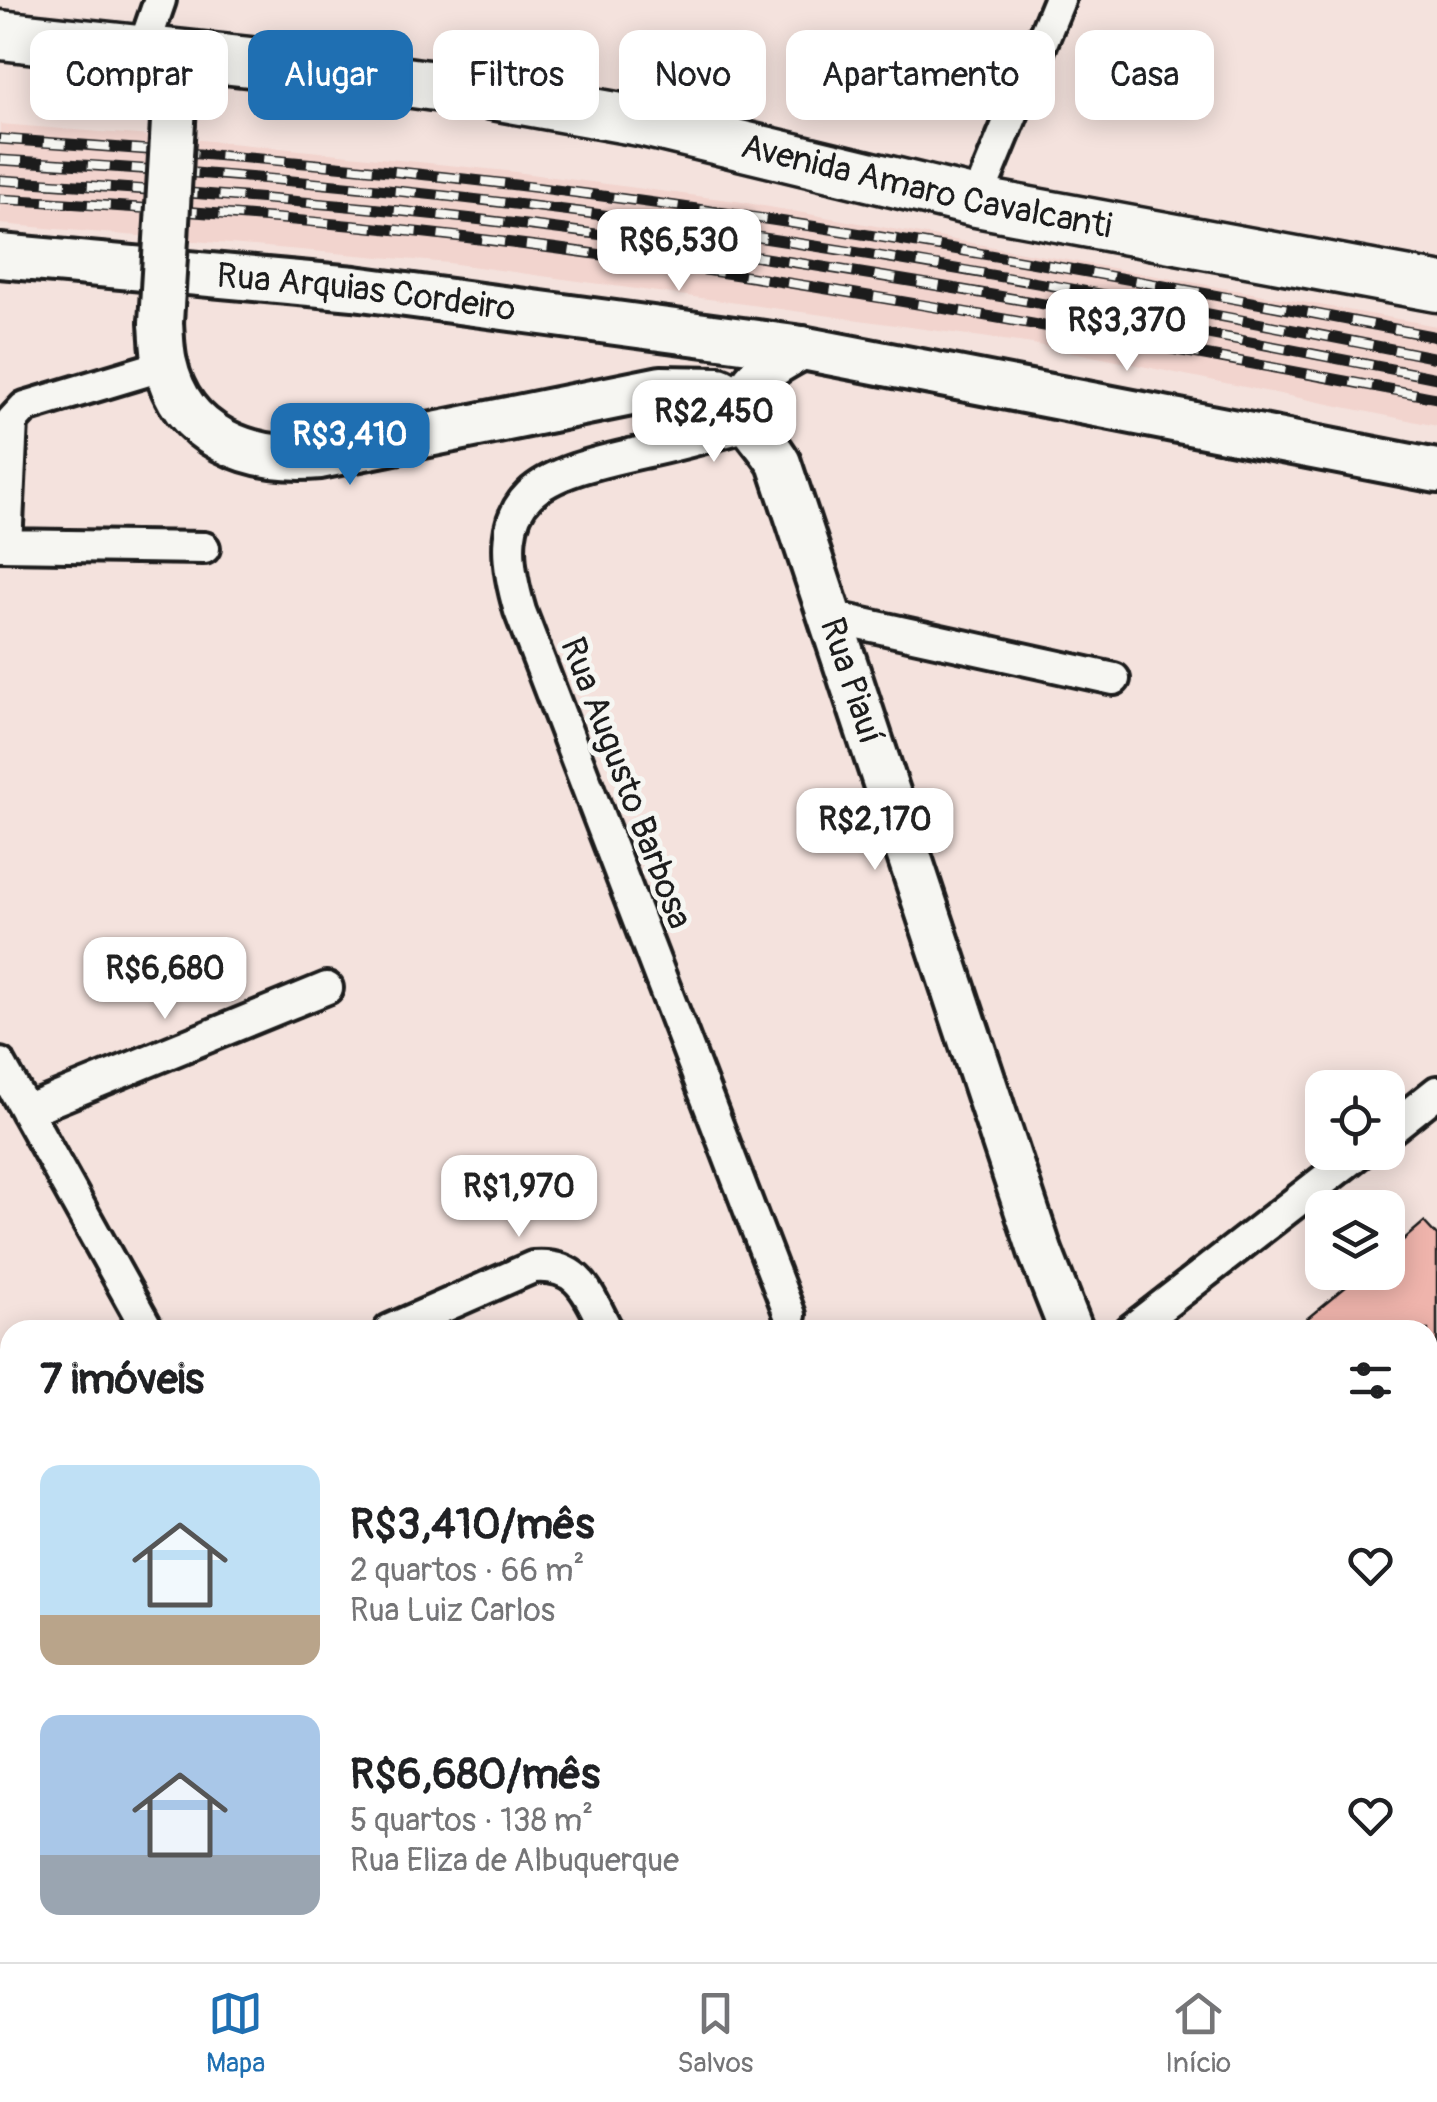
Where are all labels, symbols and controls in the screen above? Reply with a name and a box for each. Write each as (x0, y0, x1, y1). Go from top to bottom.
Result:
chip: Comprar (30, 30, 228, 120)
chip: Alugar (248, 30, 413, 120)
chip: Filtros (433, 30, 599, 120)
chip: Novo (619, 30, 766, 120)
chip: Apartamento (786, 30, 1055, 120)
chip: Casa (1075, 30, 1214, 120)
street label: Avenida Amaro Cavalcanti (737, 124, 1115, 249)
pin: R$6,530 (587, 209, 771, 294)
text: R$6,530 (619, 221, 739, 261)
street label: Rua Arquias Cordeiro (215, 254, 518, 331)
pin: R$3,370 (1035, 289, 1219, 374)
text: R$3,370 (1068, 301, 1186, 341)
pin: R$2,450 (622, 380, 806, 465)
text: R$2,450 (654, 392, 774, 432)
pin: R$3,410 (258, 403, 442, 488)
text: R$3,410 (293, 415, 407, 455)
street label: Rua Piauí (810, 612, 893, 750)
street label: Rua Augusto Barbosa (550, 631, 702, 935)
pin: R$2,170 (783, 788, 967, 873)
text: R$2,170 (818, 800, 932, 840)
pin: R$6,680 (73, 937, 257, 1022)
text: R$6,680 (105, 949, 225, 989)
map controls (1305, 1070, 1405, 1290)
button: locate (1305, 1070, 1405, 1170)
pin: R$1,970 (427, 1155, 611, 1240)
text: R$1,970 (463, 1167, 575, 1207)
button: layers (1305, 1190, 1405, 1290)
icon: filters (1343, 1353, 1398, 1408)
text: 7 imóveis (40, 1354, 204, 1406)
text: R$3,410/mês (350, 1499, 594, 1551)
icon: home (120, 1505, 240, 1625)
icon: heart (1343, 1538, 1398, 1593)
text: 2 quartos · 66 m² (350, 1551, 584, 1591)
text: Rua Luiz Carlos (350, 1591, 555, 1631)
text: R$6,680/mês (350, 1749, 600, 1801)
icon: home (120, 1755, 240, 1875)
icon: heart (1343, 1788, 1398, 1843)
text: 5 quartos · 138 m² (350, 1801, 593, 1841)
text: Rua Eliza de Albuquerque (350, 1841, 679, 1881)
tab: Mapa (206, 1986, 265, 2081)
tab: Salvos (677, 1986, 753, 2081)
tab: Início (1165, 1986, 1231, 2081)

